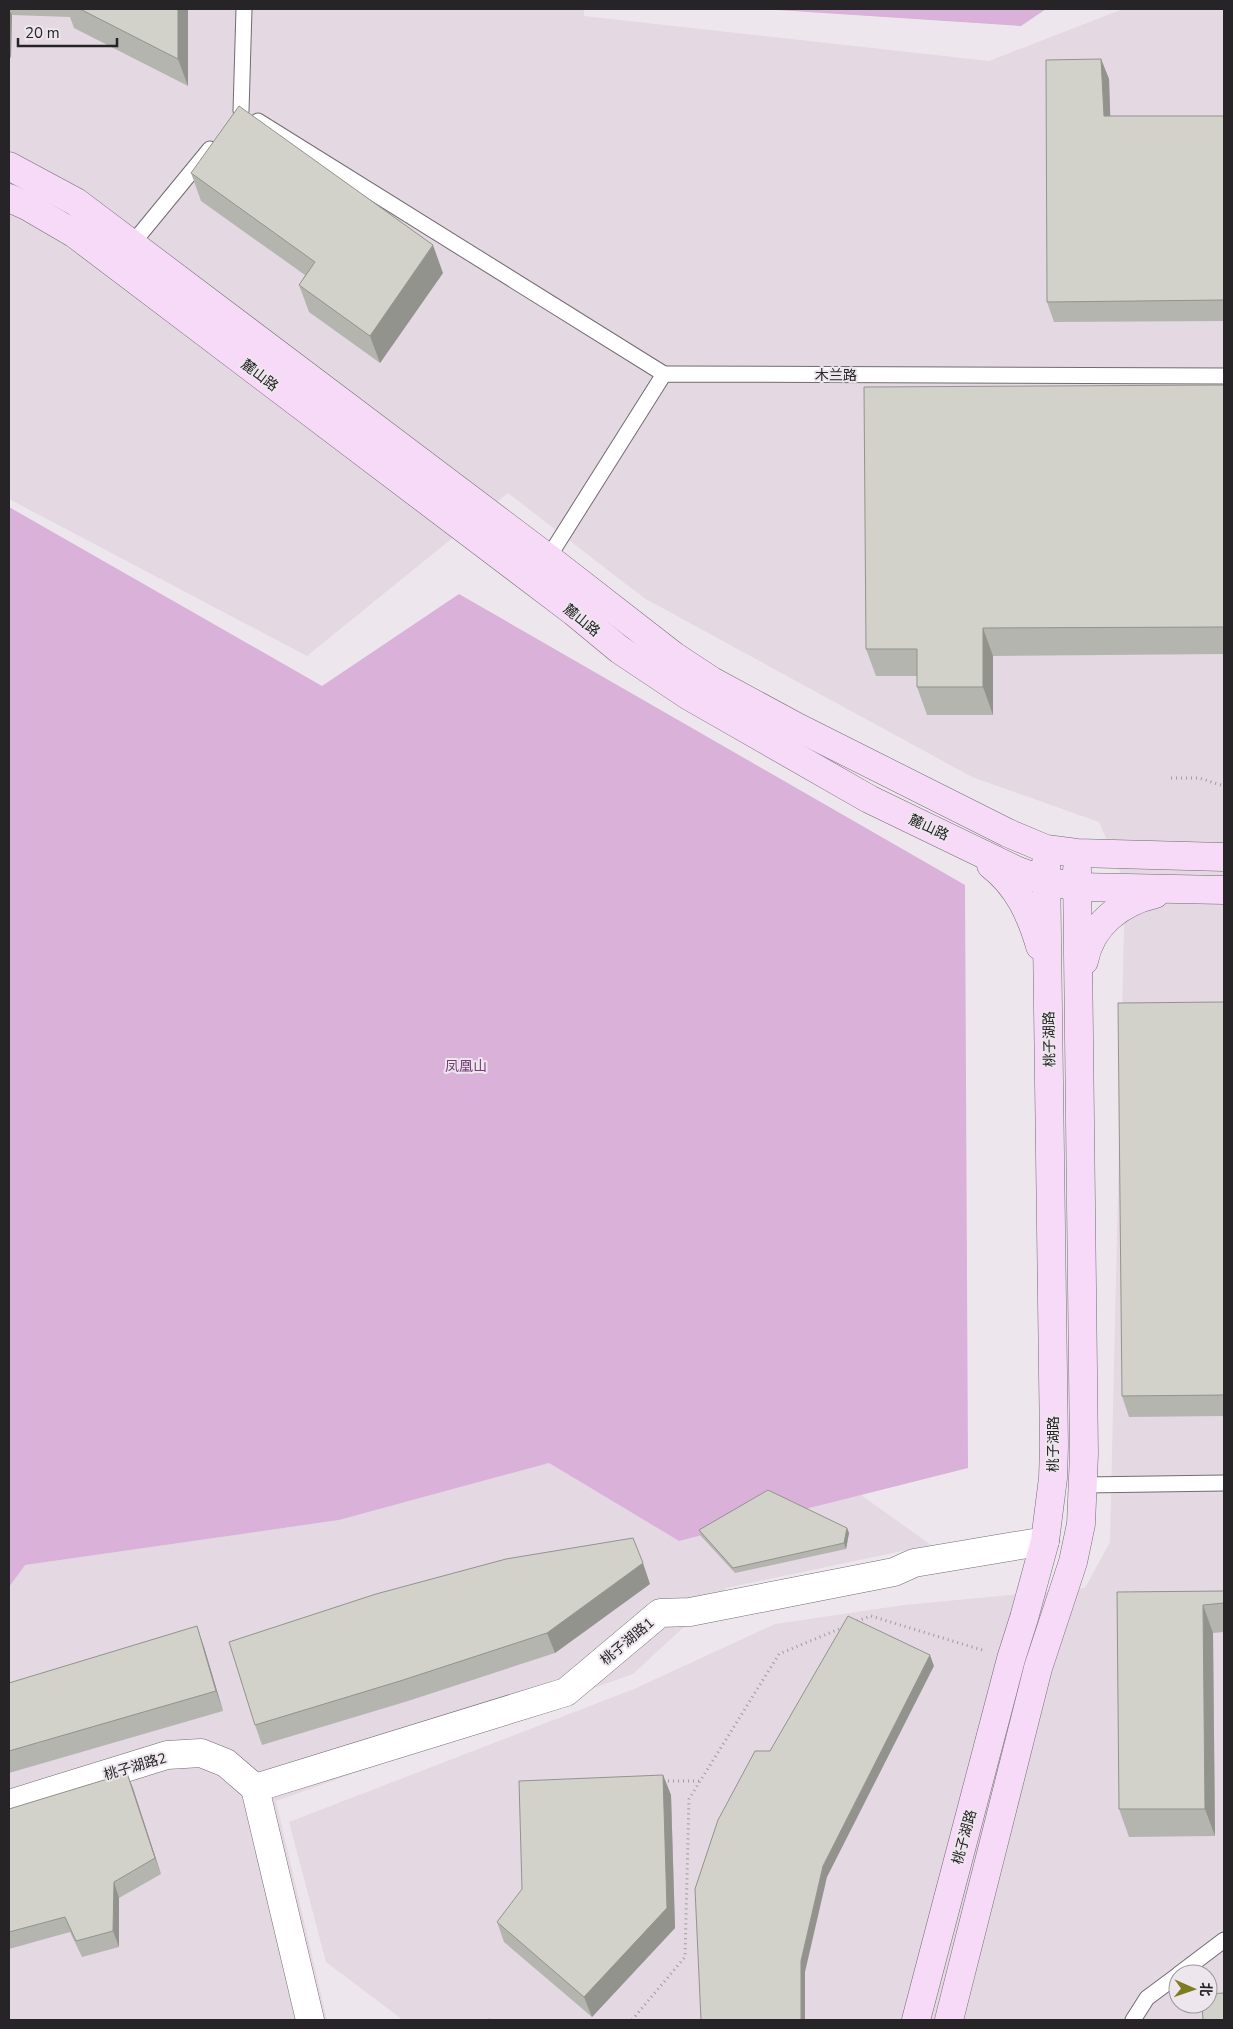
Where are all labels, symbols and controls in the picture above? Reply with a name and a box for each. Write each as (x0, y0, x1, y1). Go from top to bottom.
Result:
scale bar (18, 15, 116, 47)
text: 20 m (25, 23, 60, 43)
street label: 麓山路 (237, 355, 282, 396)
street label: 木兰路 (815, 366, 857, 385)
street label: 麓山路 (559, 600, 604, 641)
street label: 麓山路 (906, 810, 952, 845)
street label: 桃子湖路 (1040, 1011, 1059, 1067)
park label: 凤凰山 (445, 1057, 487, 1076)
street label: 桃子湖路 (1044, 1416, 1063, 1472)
street label: 桃子湖路1 (597, 1613, 658, 1669)
street label: 桃子湖路2 (102, 1748, 169, 1784)
street label: 桃子湖路 (948, 1808, 981, 1867)
north arrow (1168, 1964, 1218, 2014)
text: 北 (1196, 1982, 1215, 1997)

